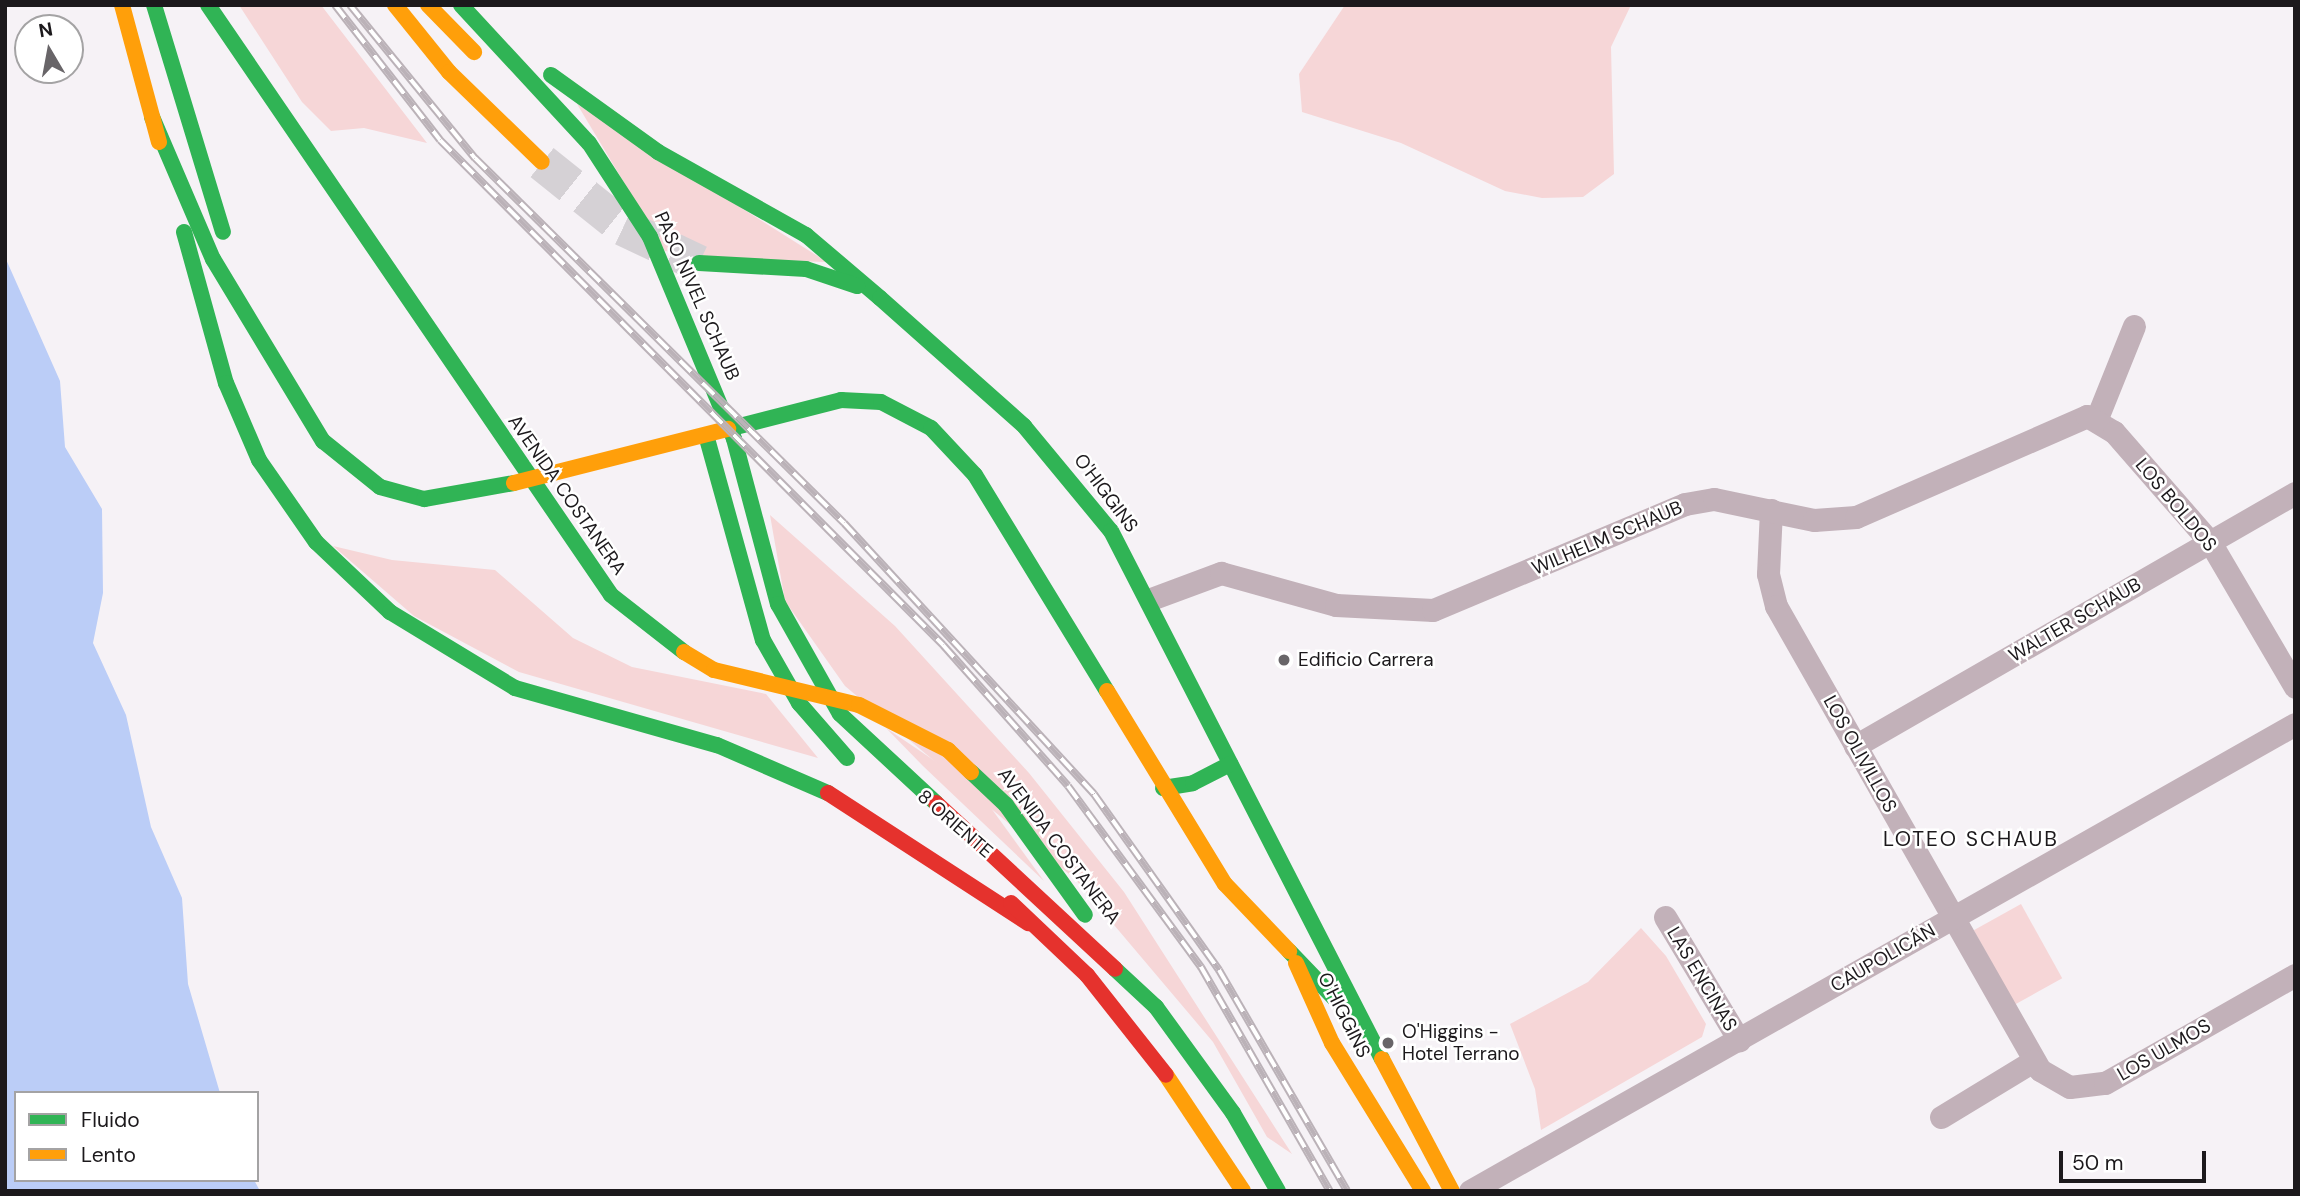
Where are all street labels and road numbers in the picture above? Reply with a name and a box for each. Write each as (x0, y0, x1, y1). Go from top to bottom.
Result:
street label: PASO NIVEL SCHAUB (649, 208, 745, 384)
street label: AVENIDA COSTANERA (503, 411, 631, 579)
street label: O'HIGGINS (1069, 449, 1143, 537)
street label: LOS BOLDOS (2130, 454, 2222, 556)
street label: WILHELM SCHAUB (1528, 496, 1686, 580)
street label: WALTER SCHAUB (2005, 573, 2145, 667)
street label: LOS OLIVILLOS (1818, 691, 1902, 817)
street label: AVENIDA COSTANERA (993, 763, 1125, 929)
street label: 8 ORIENTE (913, 785, 997, 863)
street label: CAUPOLICÁN (1827, 919, 1939, 997)
street label: LAS ENCINAS (1662, 923, 1742, 1035)
street label: O'HIGGINS (1313, 969, 1375, 1061)
street label: LOS ULMOS (2113, 1014, 2215, 1086)

